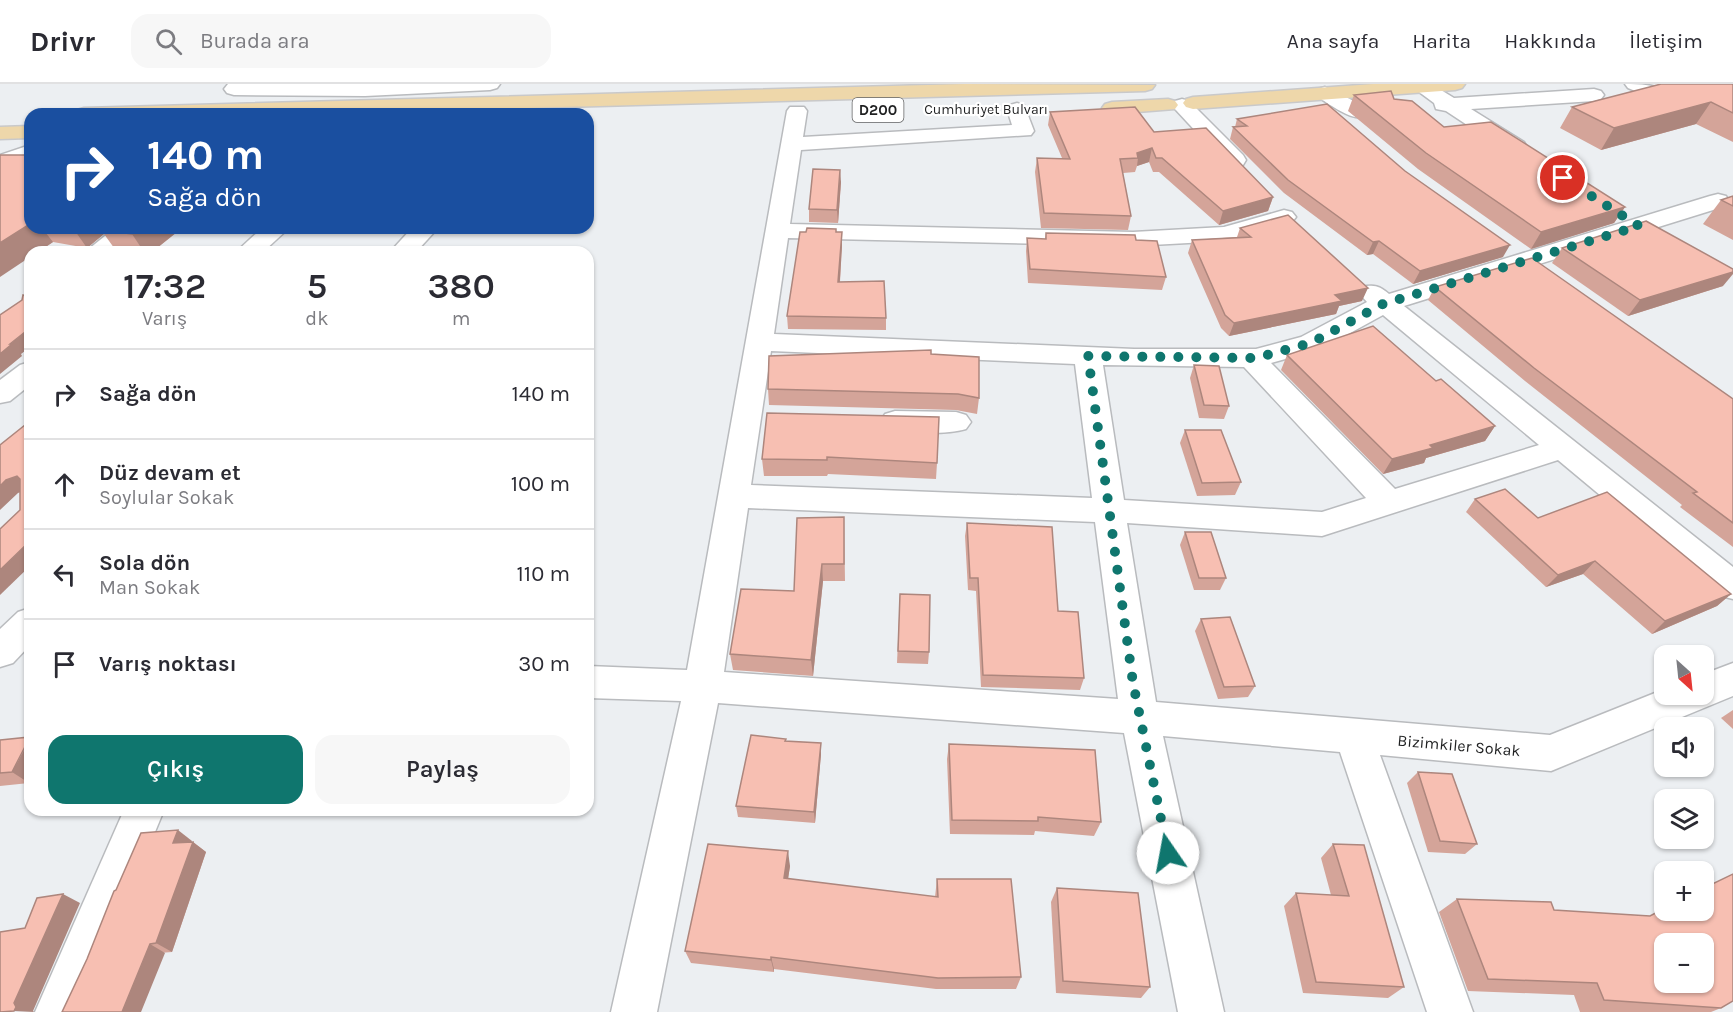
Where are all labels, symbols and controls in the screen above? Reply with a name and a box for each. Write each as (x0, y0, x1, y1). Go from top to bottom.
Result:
search box (131, 14, 551, 68)
text: Drivr (30, 25, 95, 58)
icon: search (152, 25, 185, 58)
text: Burada ara (200, 28, 310, 54)
text: Ana sayfa (1287, 29, 1379, 53)
text: Harita (1412, 29, 1471, 53)
text: Hakkında (1504, 29, 1596, 53)
text: İletişim (1629, 29, 1703, 53)
road number: D200 (852, 98, 904, 122)
street label: Cumhuriyet Bulvarı (924, 101, 1048, 118)
text: 140 m (147, 130, 264, 180)
icon: right (48, 132, 126, 210)
pin (1537, 152, 1588, 203)
icon: arrive (1546, 161, 1579, 194)
text: Sağa dön (147, 181, 262, 213)
text: 17:32 (123, 265, 206, 307)
text: 5 (306, 265, 327, 307)
text: 380 (427, 265, 495, 307)
text: Varış (142, 307, 187, 330)
text: dk (305, 307, 328, 330)
text: m (452, 307, 471, 330)
icon: right (48, 378, 81, 411)
text: Sağa dön (99, 381, 197, 407)
text: 140 m (512, 381, 570, 407)
text: Düz devam et (99, 460, 241, 486)
icon: ahead (48, 468, 81, 501)
text: 100 m (511, 471, 570, 497)
text: Soylular Sokak (99, 486, 234, 509)
text: Sola dön (99, 550, 190, 576)
icon: left (48, 558, 81, 591)
text: 110 m (517, 561, 570, 587)
text: Man Sokak (99, 576, 200, 599)
north arrow (1654, 645, 1714, 705)
map controls (1654, 645, 1714, 993)
icon: arrive (48, 648, 81, 681)
text: Varış noktası (99, 651, 237, 677)
text: 30 m (518, 651, 570, 677)
button: sound (1654, 717, 1714, 777)
street label: Bizimkiler Sokak (1397, 731, 1521, 760)
button: Çıkış (48, 735, 303, 804)
button: Paylaş (315, 735, 570, 804)
button: layers (1654, 789, 1714, 849)
position arrow (1136, 821, 1200, 885)
button: + (1654, 861, 1714, 921)
button: − (1654, 933, 1714, 993)

